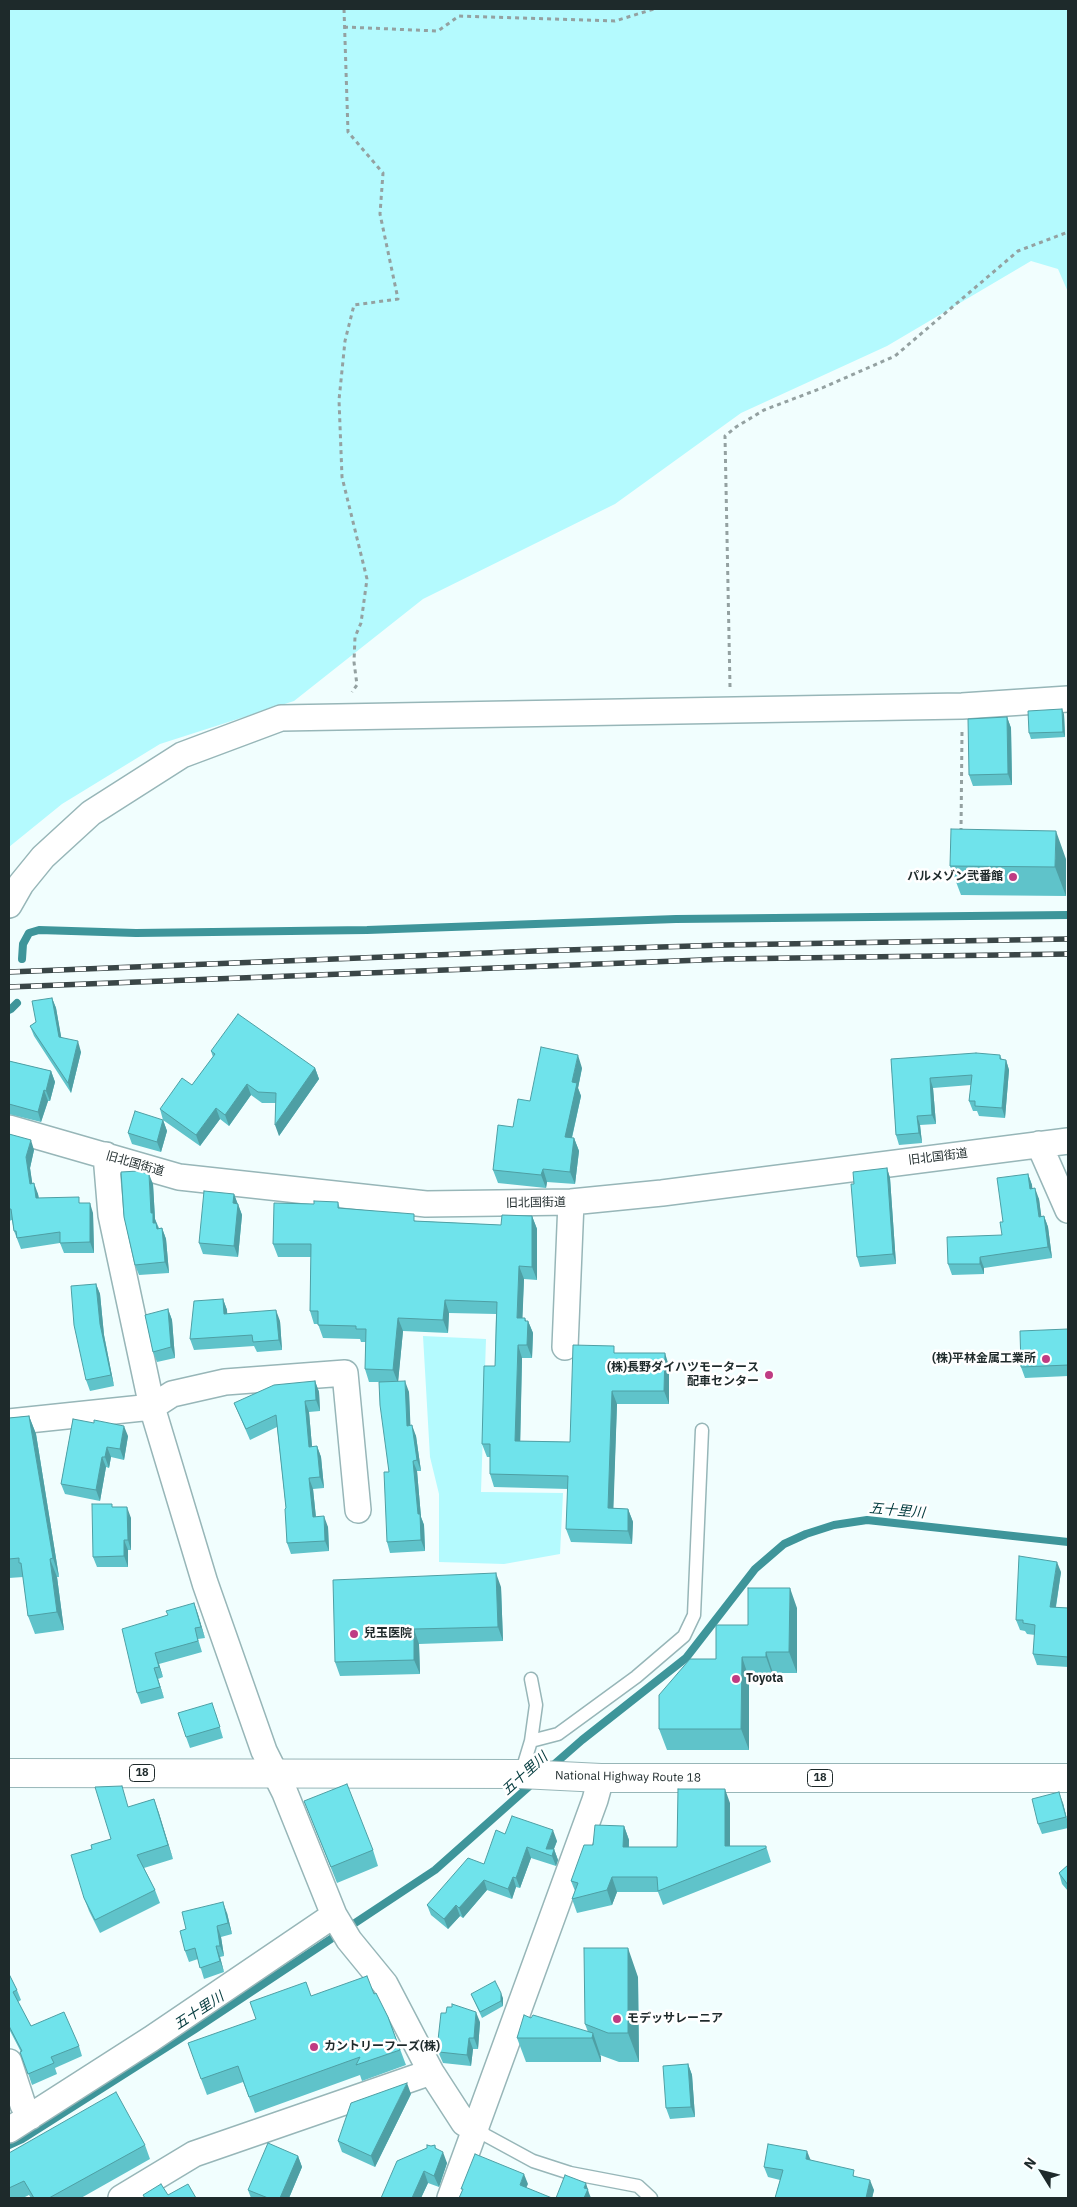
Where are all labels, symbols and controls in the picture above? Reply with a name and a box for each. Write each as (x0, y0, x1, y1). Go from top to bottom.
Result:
place label: パルメゾン弐番館 (907, 870, 1003, 884)
marker: パルメゾン弐番館 (1007, 871, 1019, 883)
street label: 旧北国街道 (907, 1146, 969, 1168)
street label: 旧北国街道 (104, 1149, 166, 1179)
street label: 旧北国街道 (506, 1195, 566, 1211)
place label: (株)平林金属工業所 (932, 1352, 1036, 1366)
marker: (株)平林金属工業所 (1040, 1353, 1052, 1365)
place label: (株)長野ダイハツモータース 配車センター (607, 1361, 759, 1389)
marker: (株)長野ダイハツモータース 配車センター (763, 1369, 775, 1381)
water label: 五十里川 (868, 1500, 926, 1522)
place label: 兒玉医院 (364, 1627, 412, 1641)
marker: 兒玉医院 (348, 1628, 360, 1640)
place label: Toyota (746, 1672, 783, 1686)
marker: Toyota (730, 1673, 742, 1685)
water label: 五十里川 (499, 1749, 551, 1799)
road number: 18 (130, 1765, 154, 1782)
street label: National Highway Route 18 (555, 1769, 701, 1785)
road number: 18 (808, 1770, 832, 1786)
water label: 五十里川 (171, 1989, 227, 2033)
place label: モデッサレーニア (627, 2012, 723, 2026)
marker: モデッサレーニア (611, 2013, 623, 2025)
place label: カントリーフーズ(株) (324, 2040, 440, 2054)
marker: カントリーフーズ(株) (308, 2041, 320, 2053)
north arrow (1017, 2147, 1067, 2197)
text: N (1020, 2154, 1040, 2173)

